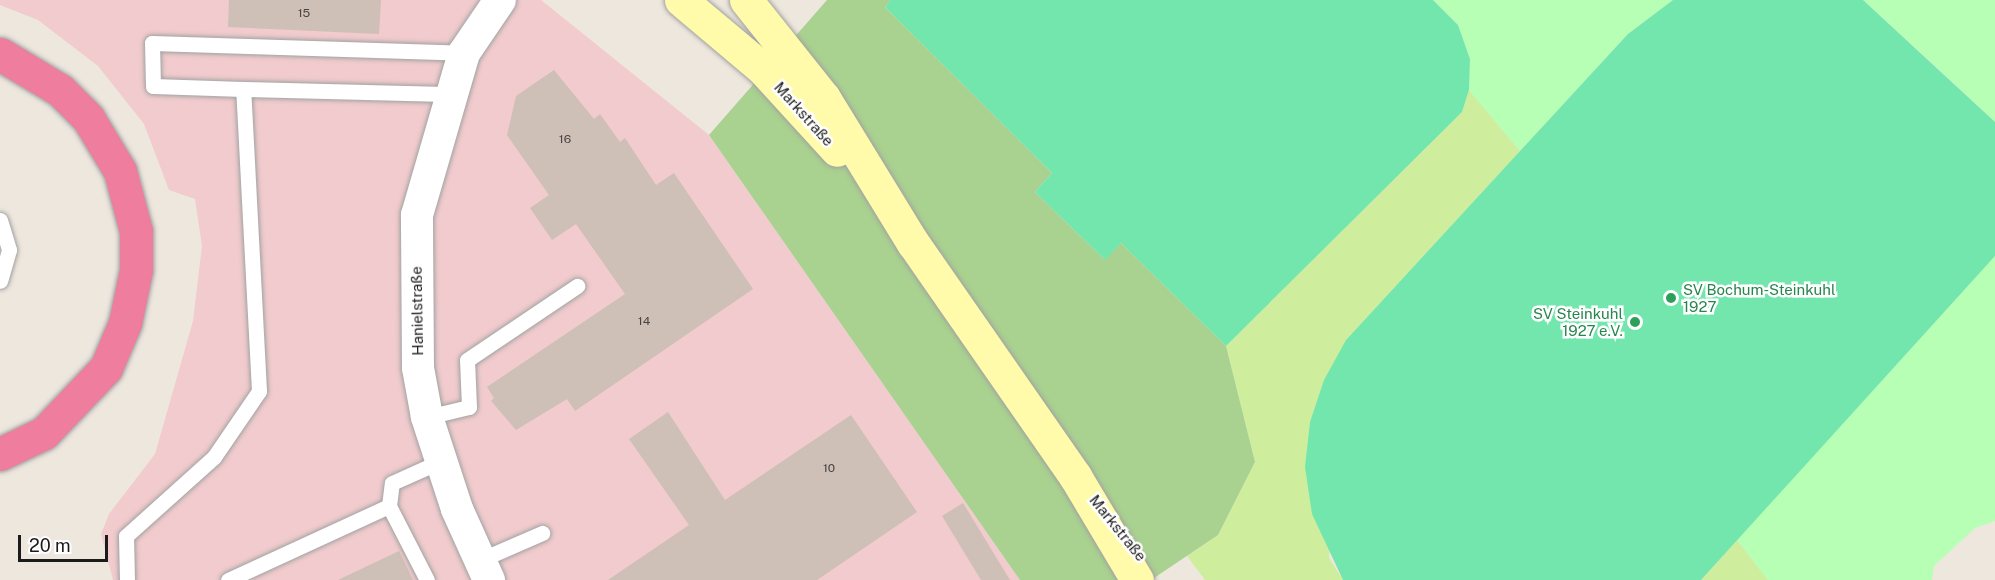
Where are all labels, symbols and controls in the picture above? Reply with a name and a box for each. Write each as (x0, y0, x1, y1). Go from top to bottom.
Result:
house number: 15 (298, 7, 310, 21)
street label: Markstraße (771, 78, 837, 150)
house number: 16 (559, 133, 571, 147)
street label: Hanielstraße (407, 266, 427, 356)
place label: SV Bochum-Steinkuhl 1927 (1683, 280, 1835, 315)
marker: SV Bochum-Steinkuhl 1927 (1664, 291, 1678, 305)
place label: SV Steinkuhl 1927 e.V. (1533, 304, 1623, 339)
house number: 14 (638, 315, 650, 329)
marker: SV Steinkuhl 1927 e.V. (1628, 315, 1642, 329)
house number: 10 (823, 462, 835, 476)
street label: Markstraße (1086, 491, 1150, 565)
scale bar (21, 523, 111, 561)
text: 20 m (29, 535, 71, 556)

